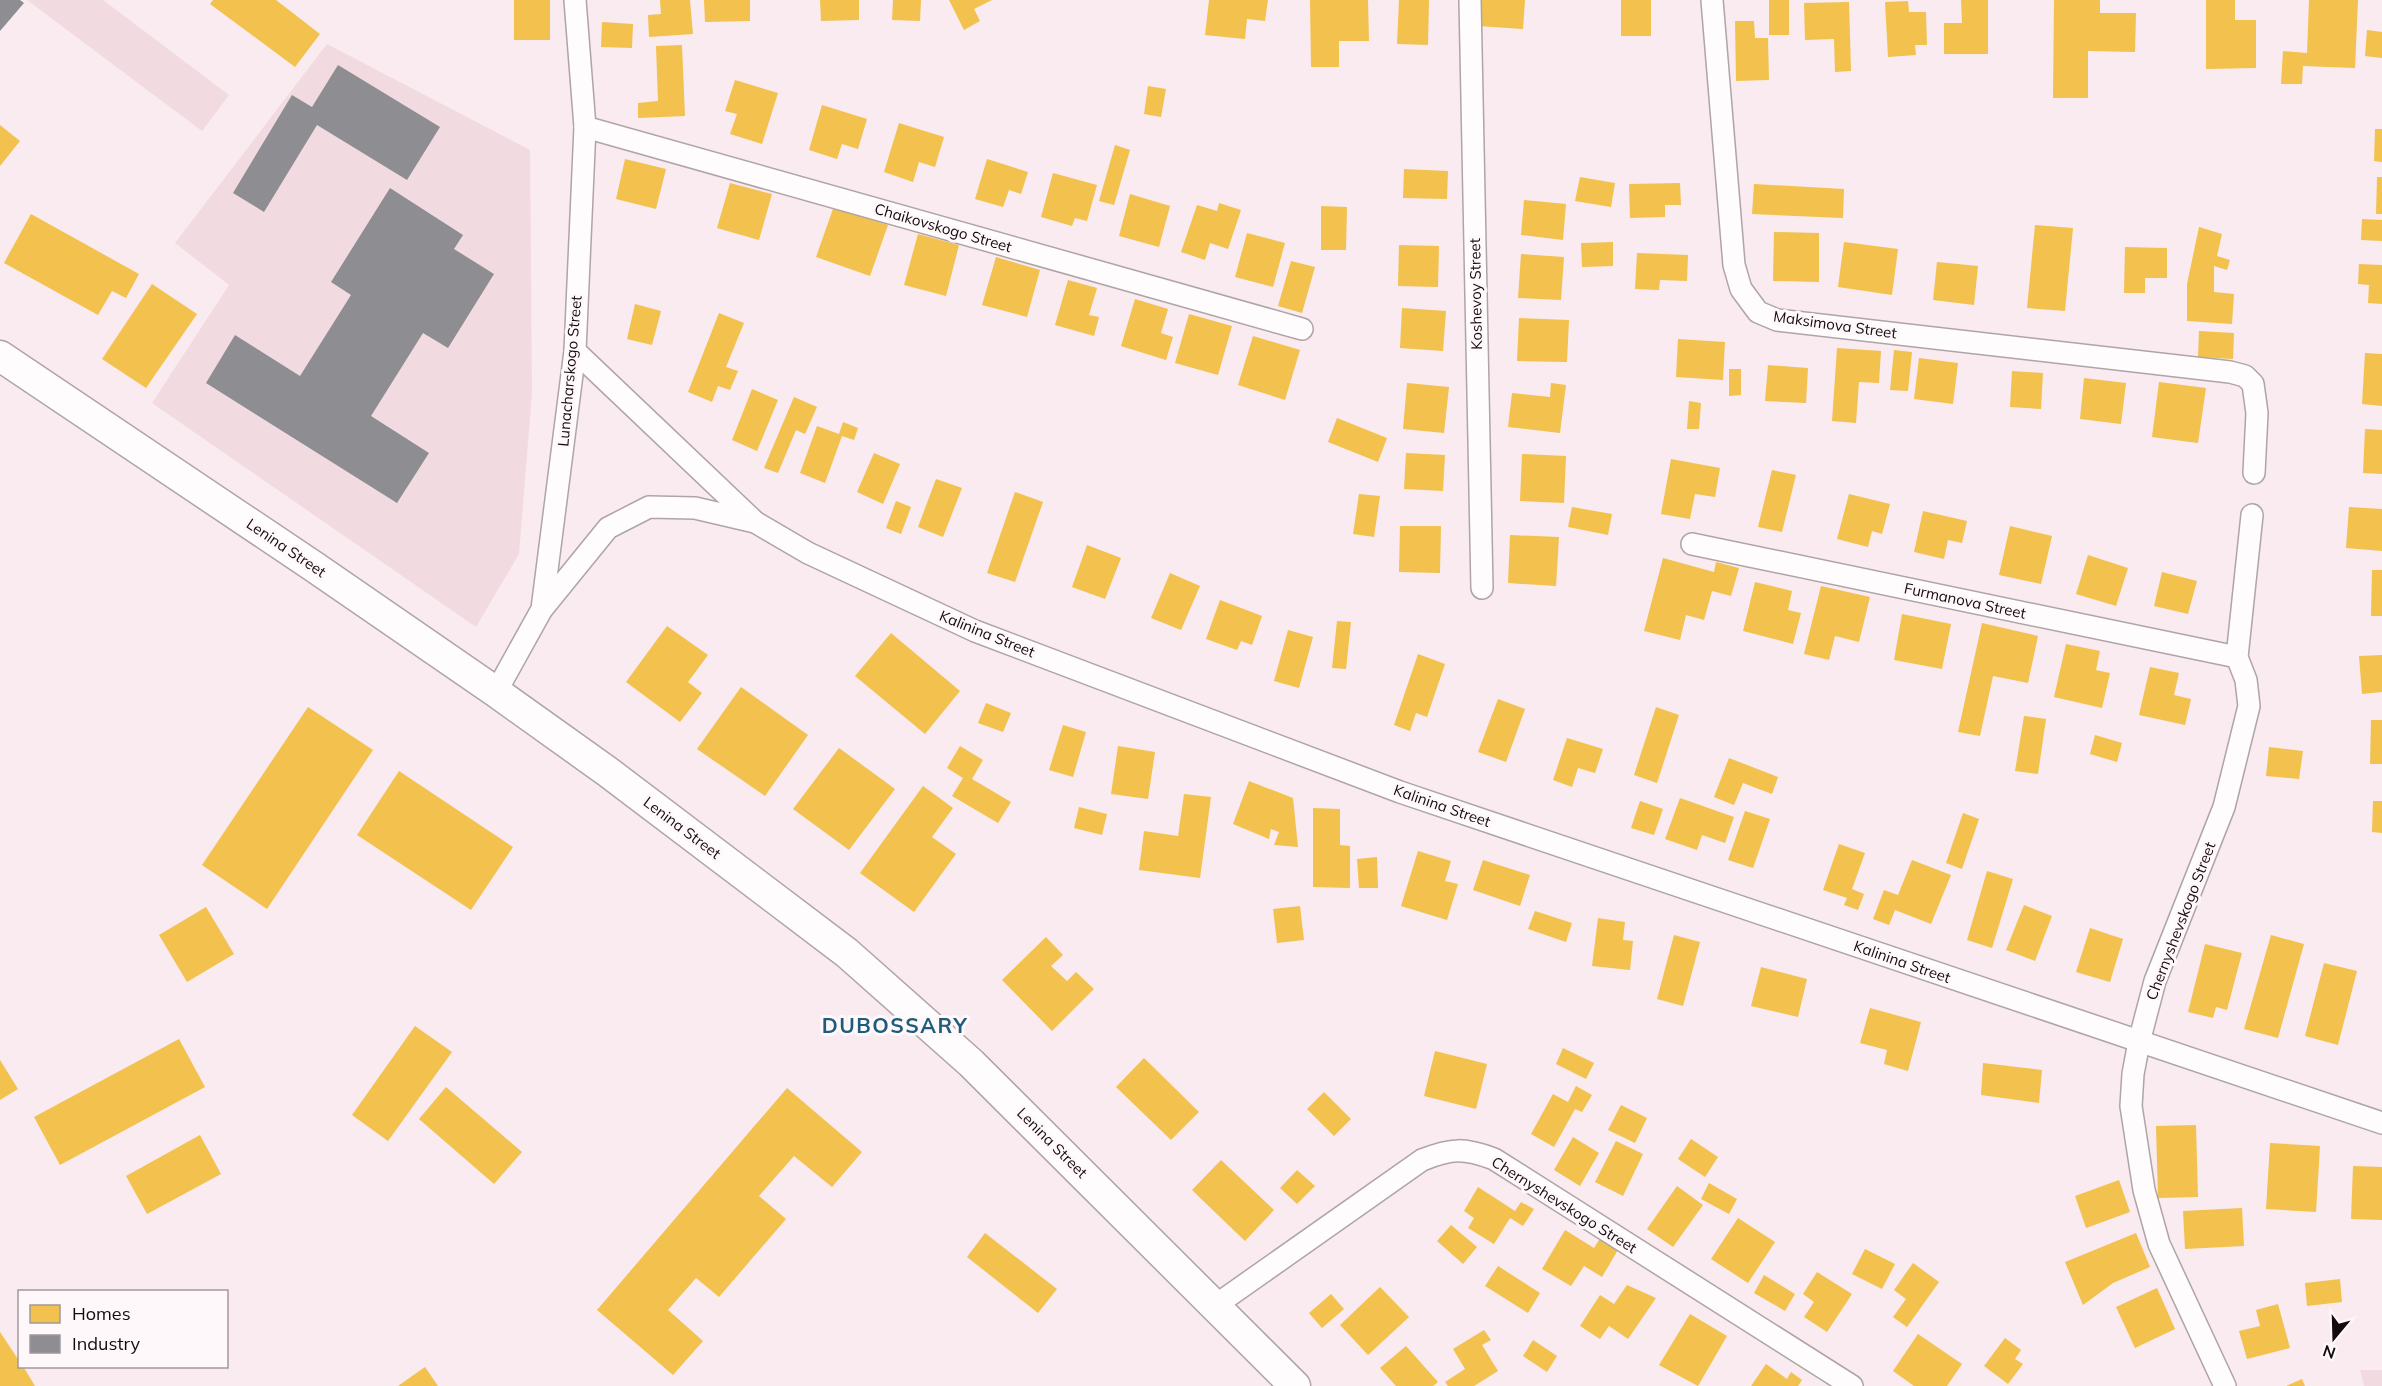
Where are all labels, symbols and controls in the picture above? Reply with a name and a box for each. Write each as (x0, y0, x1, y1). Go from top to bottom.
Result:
street label: Chaikovskogo Street (872, 199, 1014, 256)
street label: Koshevoy Street (1465, 238, 1486, 350)
street label: Lunacharskogo Street (553, 295, 586, 447)
street label: Maksimova Street (1772, 306, 1898, 343)
street label: Lenina Street (243, 514, 330, 581)
street label: Furmanova Street (1902, 578, 2028, 623)
street label: Kalinina Street (937, 606, 1038, 661)
street label: Kalinina Street (1391, 780, 1493, 831)
street label: Lenina Street (640, 792, 725, 863)
street label: Chernyshevskogo Street (2142, 839, 2219, 1003)
street label: Kalinina Street (1851, 936, 1953, 987)
district label: DUBOSSARY (822, 1012, 968, 1038)
street label: Lenina Street (1013, 1103, 1092, 1182)
street label: Chernyshevskogo Street (1488, 1152, 1640, 1257)
legend (18, 1290, 228, 1368)
text: Homes (72, 1302, 131, 1325)
north arrow (2304, 1308, 2364, 1368)
text: Industry (72, 1332, 141, 1355)
text: N (2320, 1341, 2338, 1364)

